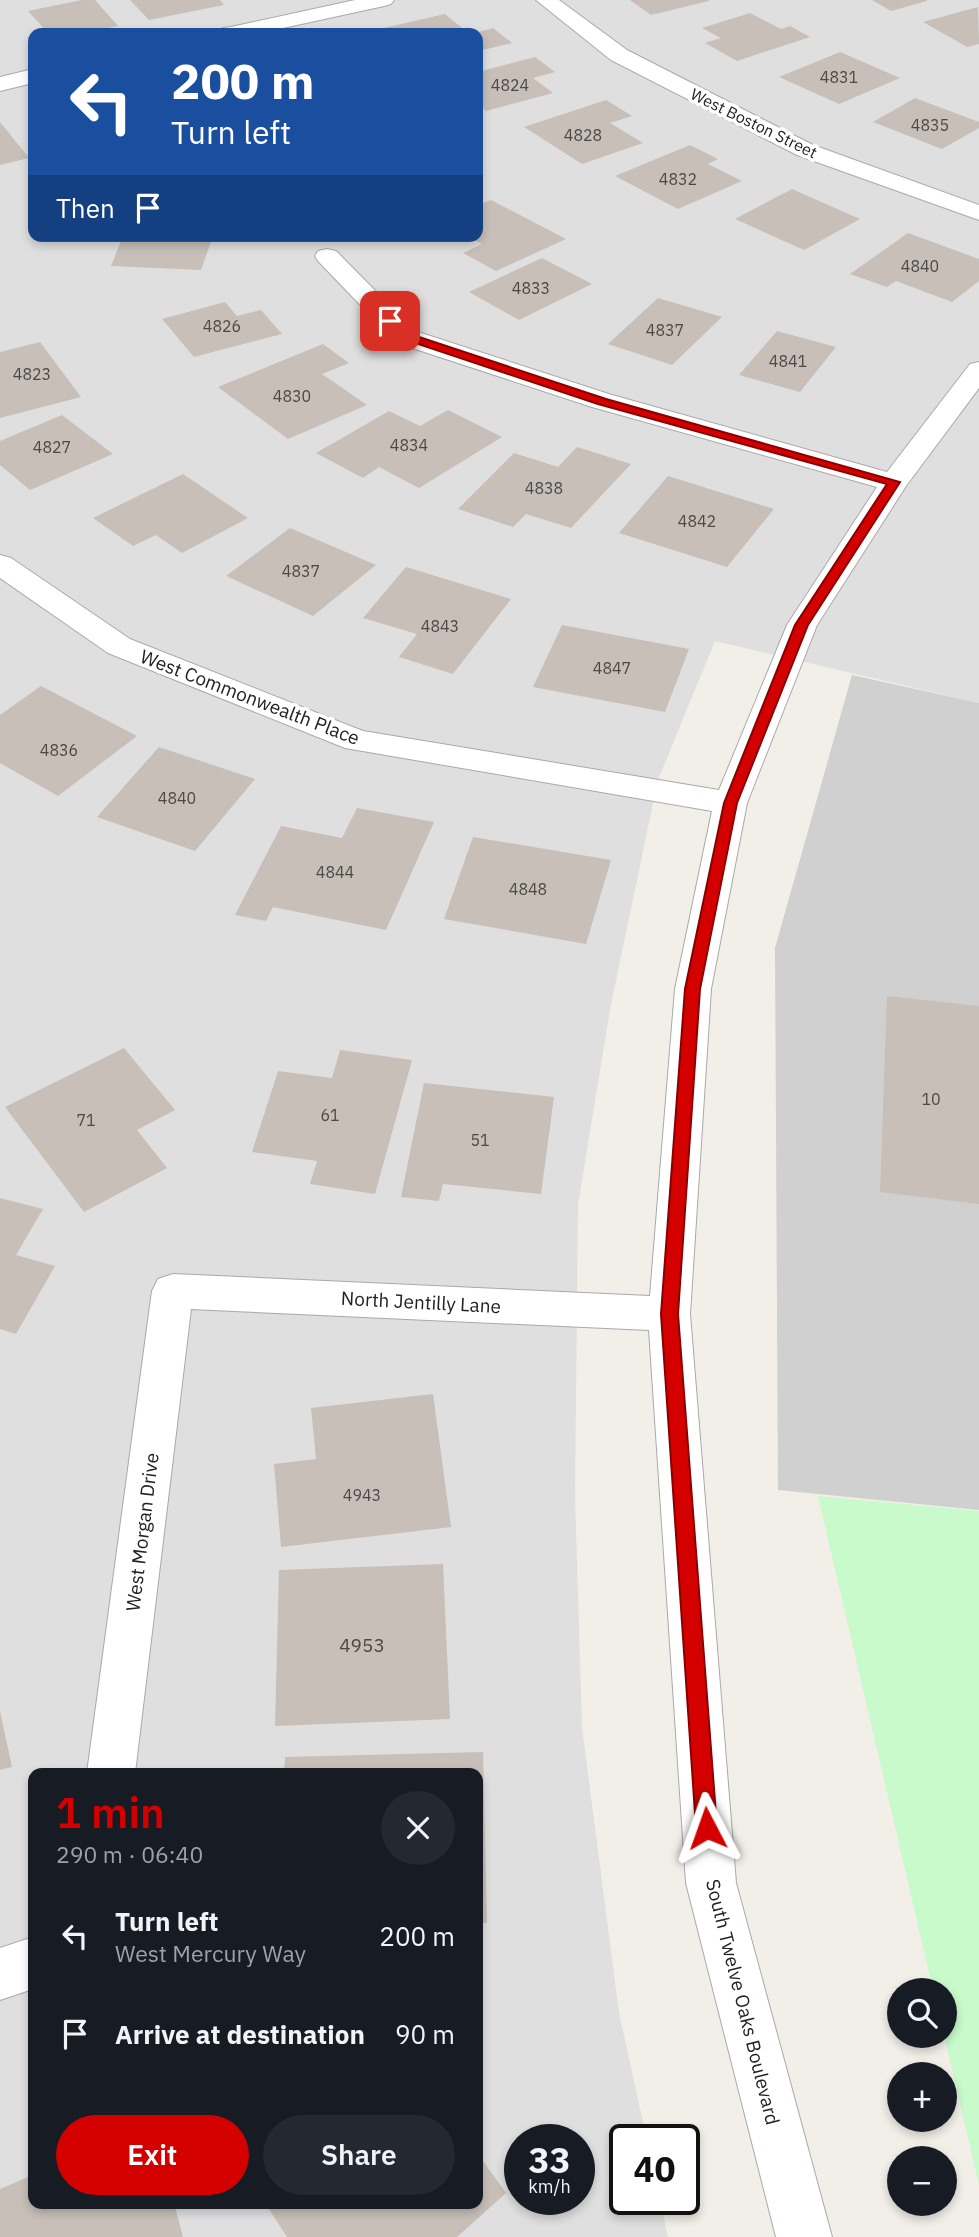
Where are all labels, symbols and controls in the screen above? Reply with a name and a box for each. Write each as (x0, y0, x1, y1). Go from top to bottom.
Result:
text: 200 m (171, 49, 315, 112)
icon: left (56, 56, 147, 147)
house number: 4831 (820, 67, 858, 87)
house number: 4824 (491, 75, 529, 95)
street label: West Boston Street (687, 84, 821, 162)
text: Turn left (171, 111, 291, 153)
house number: 4835 (911, 115, 949, 135)
house number: 4828 (564, 125, 602, 145)
house number: 4832 (659, 169, 697, 189)
icon: arrive (129, 189, 167, 227)
text: Then (56, 191, 115, 225)
house number: 4840 (901, 256, 939, 276)
house number: 4833 (512, 278, 550, 298)
pin (360, 291, 420, 351)
icon: arrive (371, 302, 409, 340)
house number: 4826 (203, 316, 241, 336)
house number: 4837 (646, 320, 684, 340)
house number: 4841 (769, 351, 807, 371)
house number: 4823 (13, 364, 51, 384)
house number: 4830 (273, 386, 311, 406)
house number: 4834 (390, 435, 428, 455)
house number: 4827 (33, 437, 71, 457)
house number: 4838 (525, 478, 563, 498)
house number: 4842 (678, 511, 716, 531)
house number: 4837 (282, 561, 320, 581)
house number: 4843 (421, 616, 459, 636)
street label: West Commonwealth Place (137, 644, 363, 750)
house number: 4847 (593, 658, 631, 678)
house number: 4836 (40, 740, 78, 760)
house number: 4840 (158, 788, 196, 808)
house number: 4844 (316, 862, 354, 882)
house number: 4848 (509, 879, 547, 899)
house number: 10 (921, 1089, 941, 1109)
house number: 61 (320, 1105, 340, 1125)
house number: 71 (76, 1110, 96, 1130)
house number: 51 (470, 1130, 490, 1150)
street label: North Jentilly Lane (340, 1286, 502, 1318)
street label: West Morgan Drive (120, 1451, 164, 1613)
house number: 4943 (343, 1485, 381, 1505)
house number: 4953 (339, 1633, 385, 1657)
text: 1 min (56, 1785, 165, 1840)
button: close (381, 1791, 455, 1865)
position arrow (670, 1791, 744, 1865)
text: 290 m · 06:40 (56, 1839, 203, 1869)
street label: South Twelve Oaks Boulevard (701, 1877, 785, 2127)
text: Turn left (115, 1904, 218, 1938)
icon: left (56, 1917, 94, 1955)
text: 200 m (379, 1919, 455, 1953)
text: West Mercury Way (115, 1938, 306, 1968)
map controls (887, 1978, 957, 2216)
button: search (887, 1978, 957, 2048)
icon: arrive (56, 2015, 94, 2053)
text: Arrive at destination (115, 2017, 365, 2051)
text: 90 m (395, 2017, 455, 2051)
button: + (887, 2062, 957, 2132)
button: Exit (56, 2115, 249, 2195)
button: Share (263, 2115, 455, 2195)
speed limit sign: 40 (609, 2124, 700, 2215)
text: 33 (528, 2137, 571, 2183)
button: − (887, 2146, 957, 2216)
text: km/h (528, 2175, 571, 2198)

